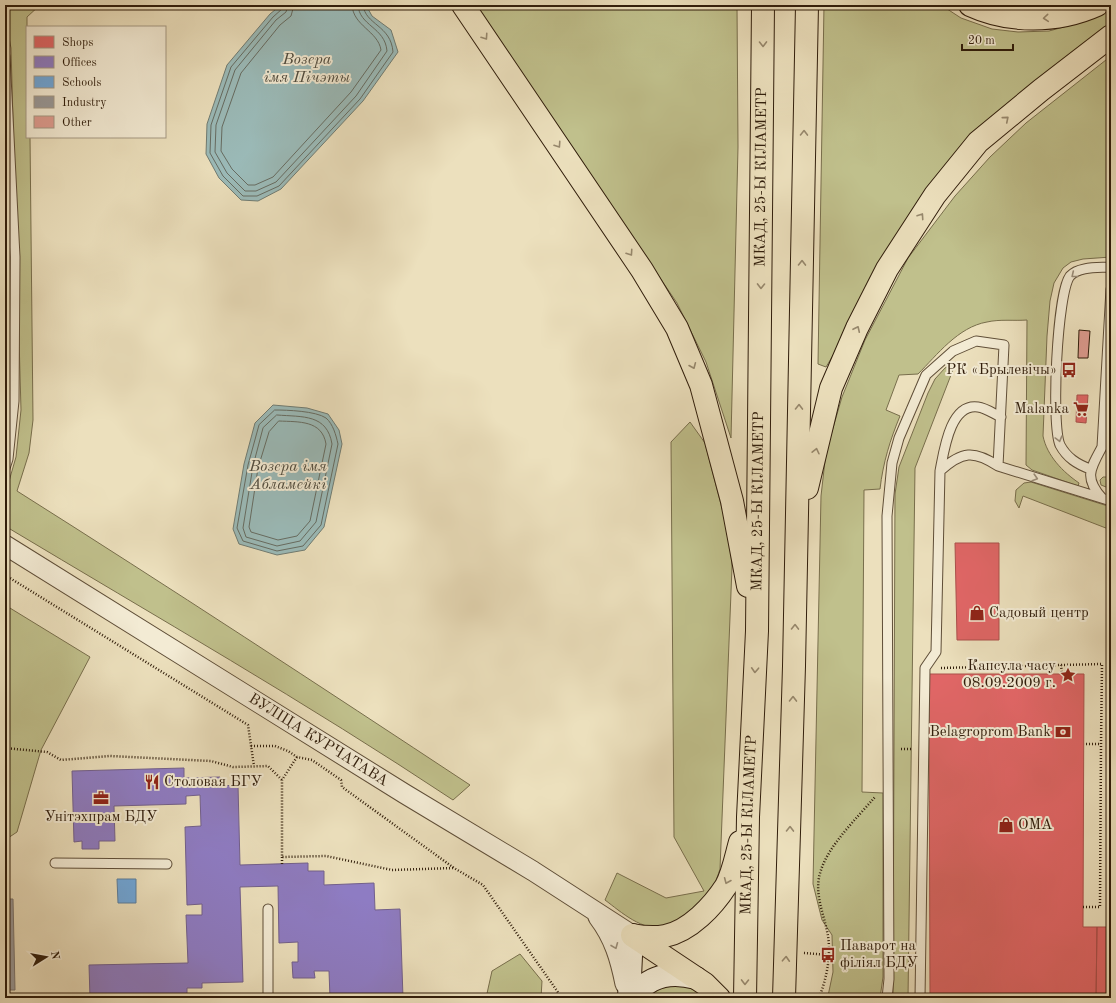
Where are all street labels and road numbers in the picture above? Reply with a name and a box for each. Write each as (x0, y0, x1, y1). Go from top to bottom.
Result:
street label: МКАД, 25-Ы КІЛАМЕТР (753, 87, 770, 267)
street label: МКАД, 25-Ы КІЛАМЕТР (750, 411, 767, 591)
street label: ВУЛІЦА КУРЧАТАВА (246, 691, 391, 789)
street label: МКАД, 25-Ы КІЛАМЕТР (739, 735, 759, 915)

